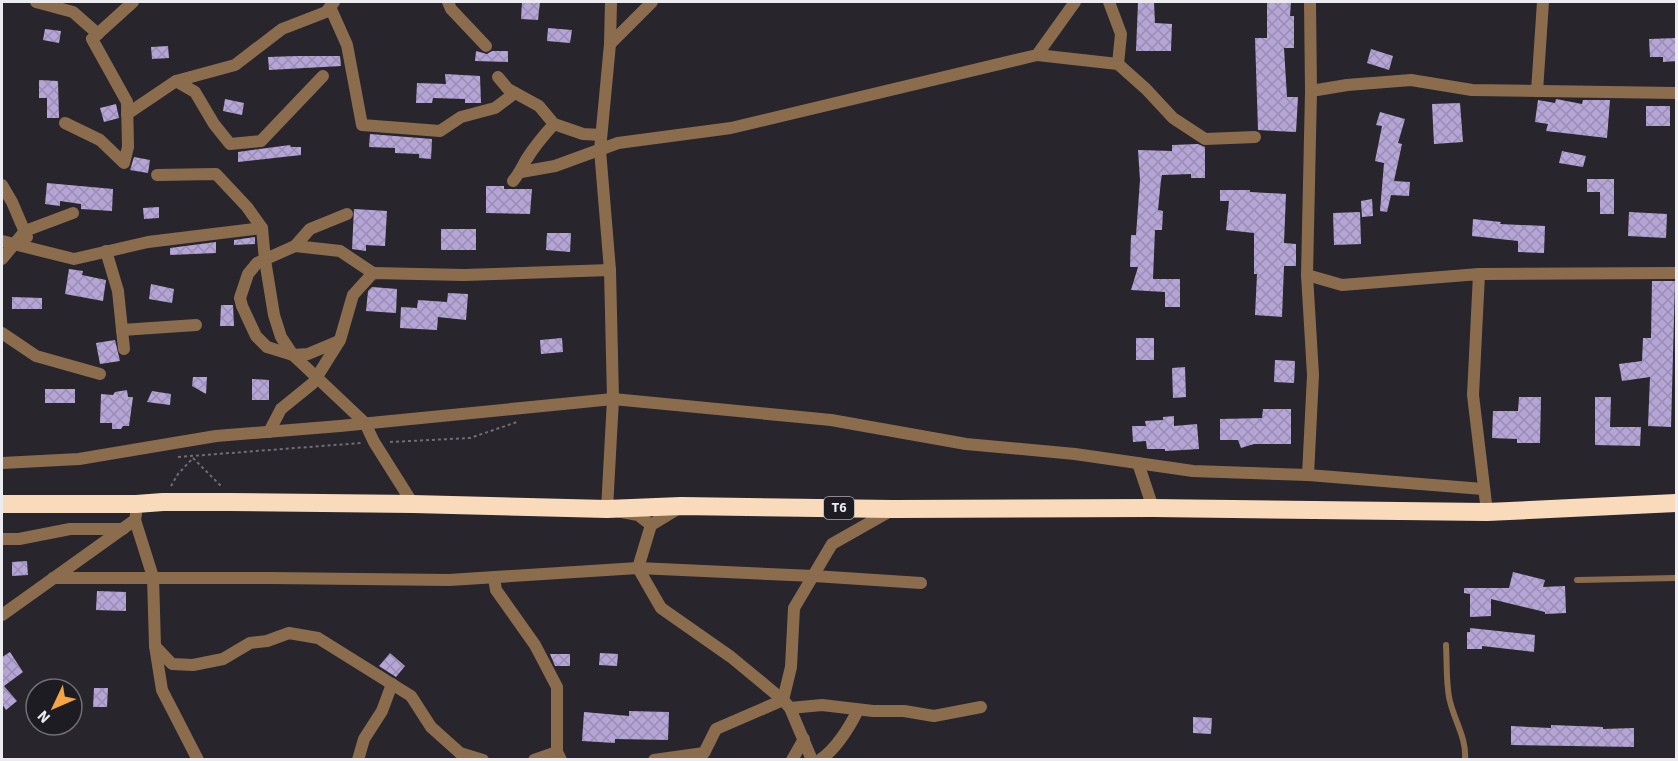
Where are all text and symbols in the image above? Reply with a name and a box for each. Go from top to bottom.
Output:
road number: T6 [824,497,854,519]
north arrow [24,677,84,737]
text: N [32,705,56,728]

